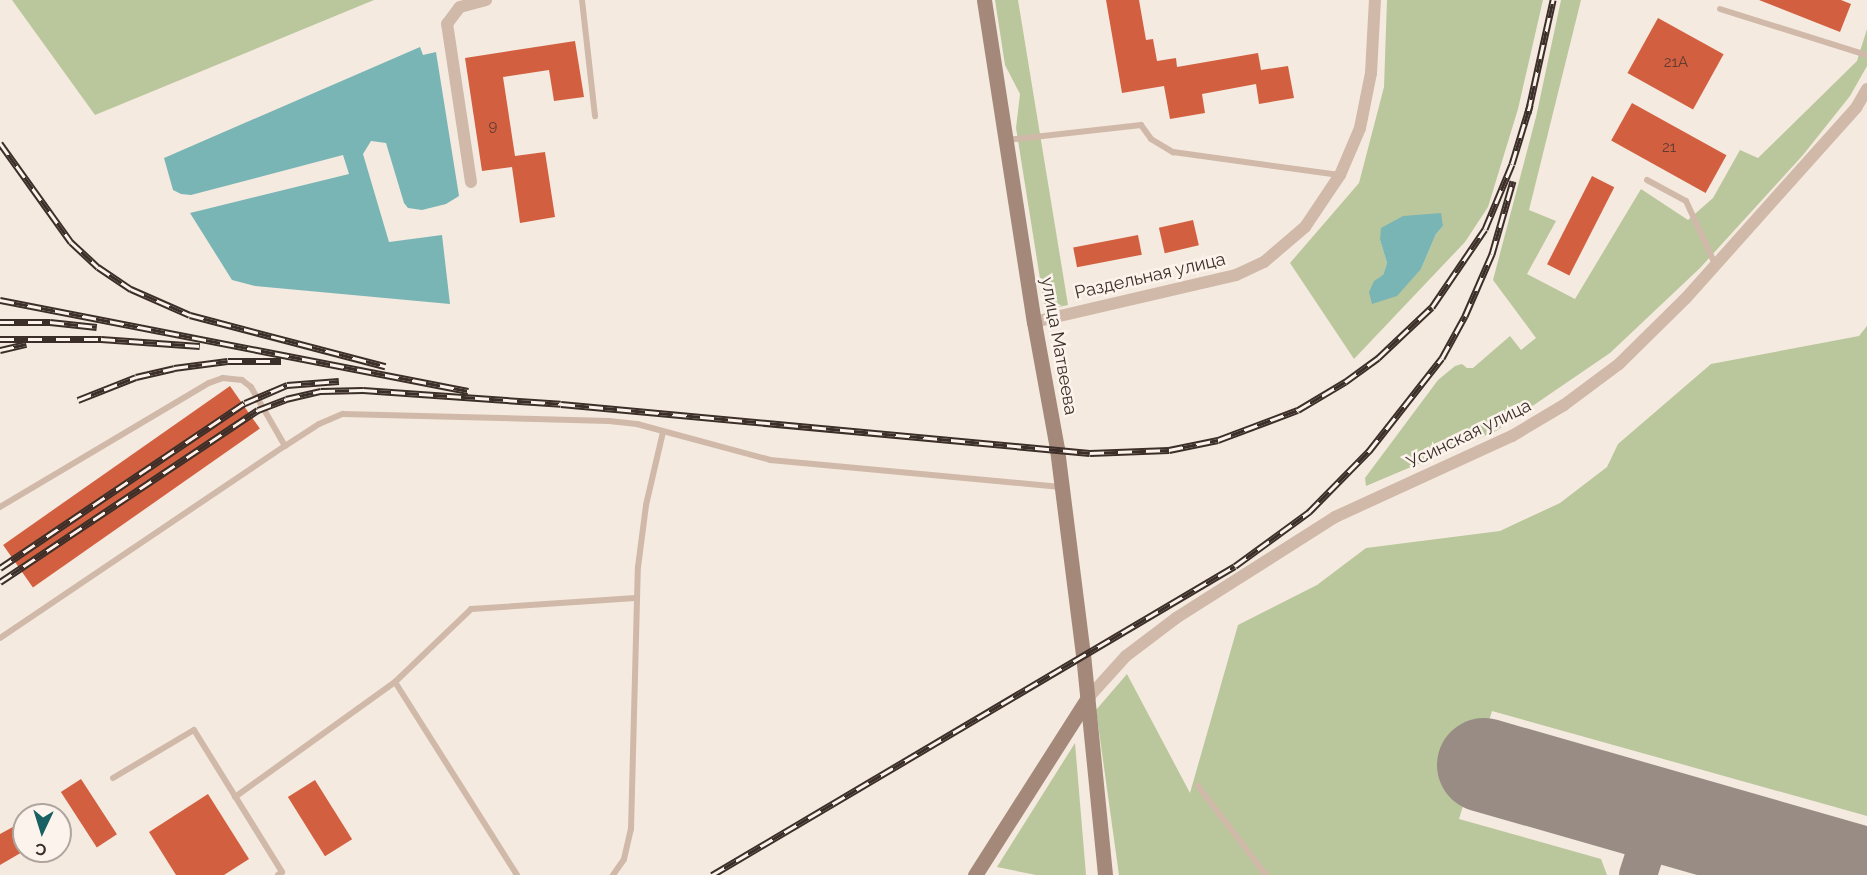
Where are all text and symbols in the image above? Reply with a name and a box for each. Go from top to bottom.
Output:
house number: 21А [1664,54,1688,72]
house number: 9 [489,118,497,136]
house number: 21 [1662,139,1676,157]
street label: Раздельная улица [1072,248,1228,304]
street label: улица Матвеева [1036,275,1082,417]
street label: Усинская улица [1403,394,1535,474]
north arrow [12,803,72,863]
text: С [35,840,47,859]

